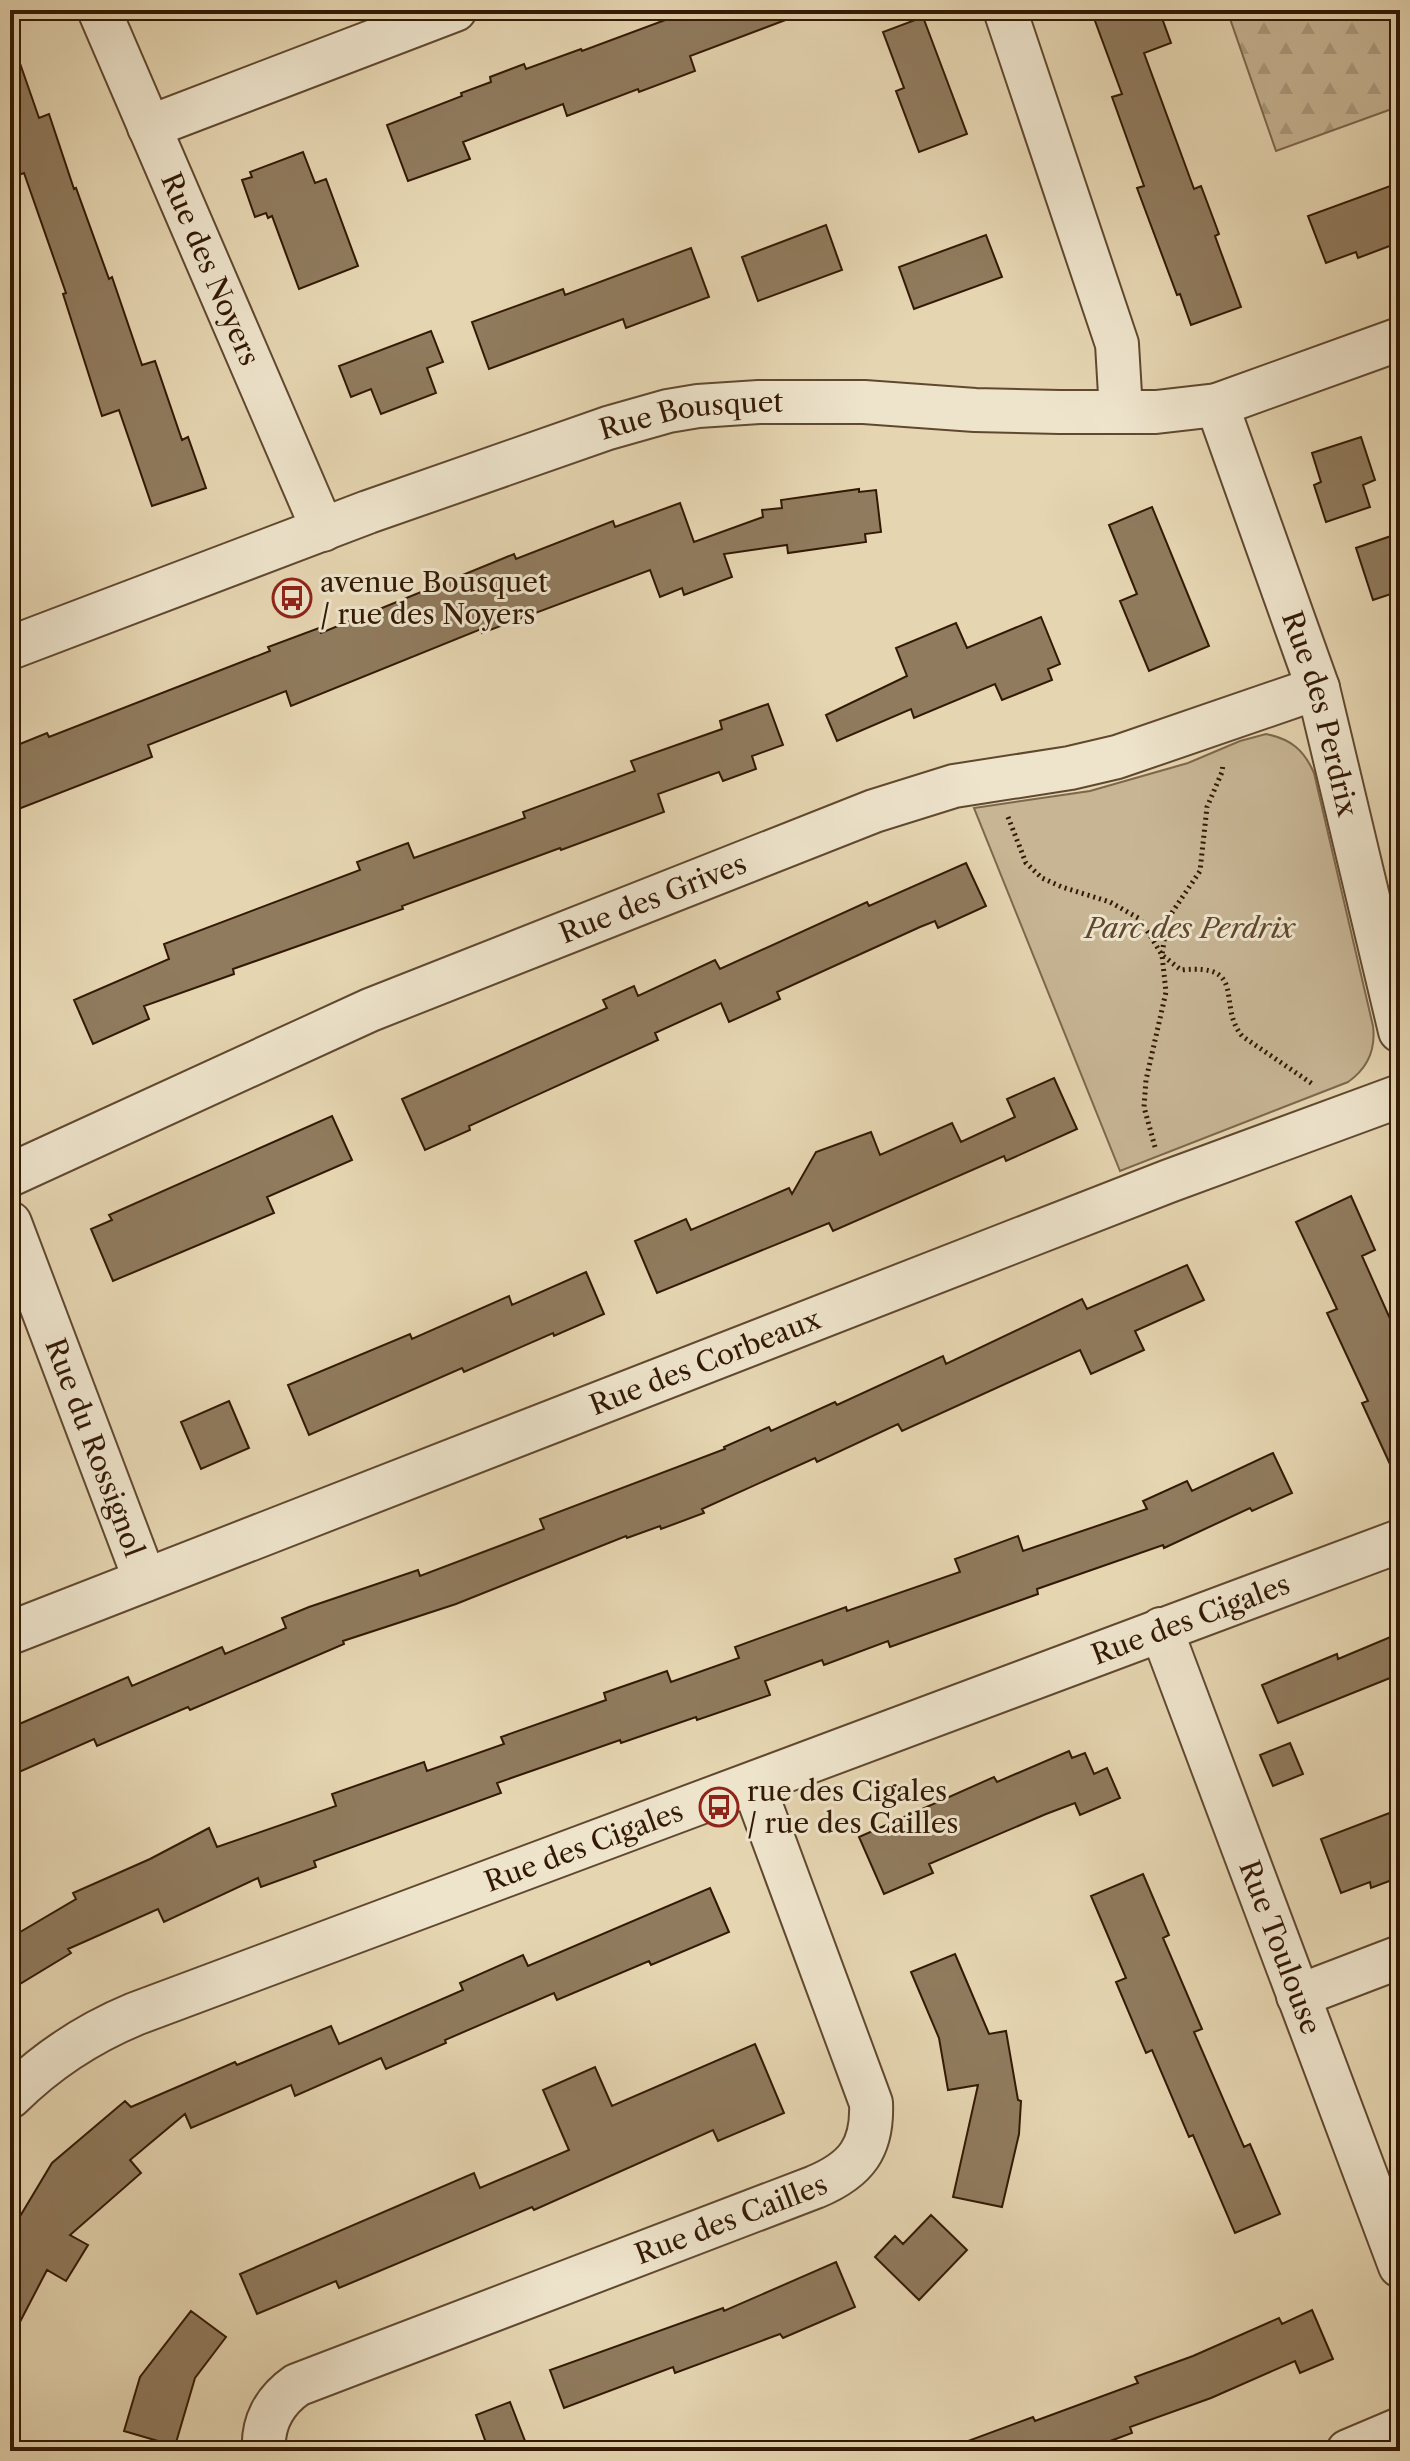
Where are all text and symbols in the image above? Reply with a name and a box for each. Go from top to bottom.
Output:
street label: Rue des Noyers [154,167,267,371]
street label: Rue Bousquet [595,385,783,447]
place label: avenue Bousquet / rue des Noyers [320,565,548,631]
bus stop icon: avenue Bousquet / rue des Noyers [271,577,313,619]
street label: Rue des Perdrix [1275,607,1365,820]
street label: Rue des Grives [554,846,751,951]
park label: Parc des Perdrix [1083,911,1297,945]
street label: Rue des Corbeaux [585,1301,826,1422]
street label: Rue du Rossignol [38,1334,152,1561]
street label: Rue des Cigales [1087,1567,1294,1672]
place label: rue des Cigales / rue des Cailles [747,1774,959,1840]
bus stop icon: rue des Cigales / rue des Cailles [698,1786,740,1828]
street label: Rue des Cigales [480,1794,688,1899]
street label: Rue Toulouse [1232,1855,1329,2039]
street label: Rue des Cailles [630,2167,832,2271]

